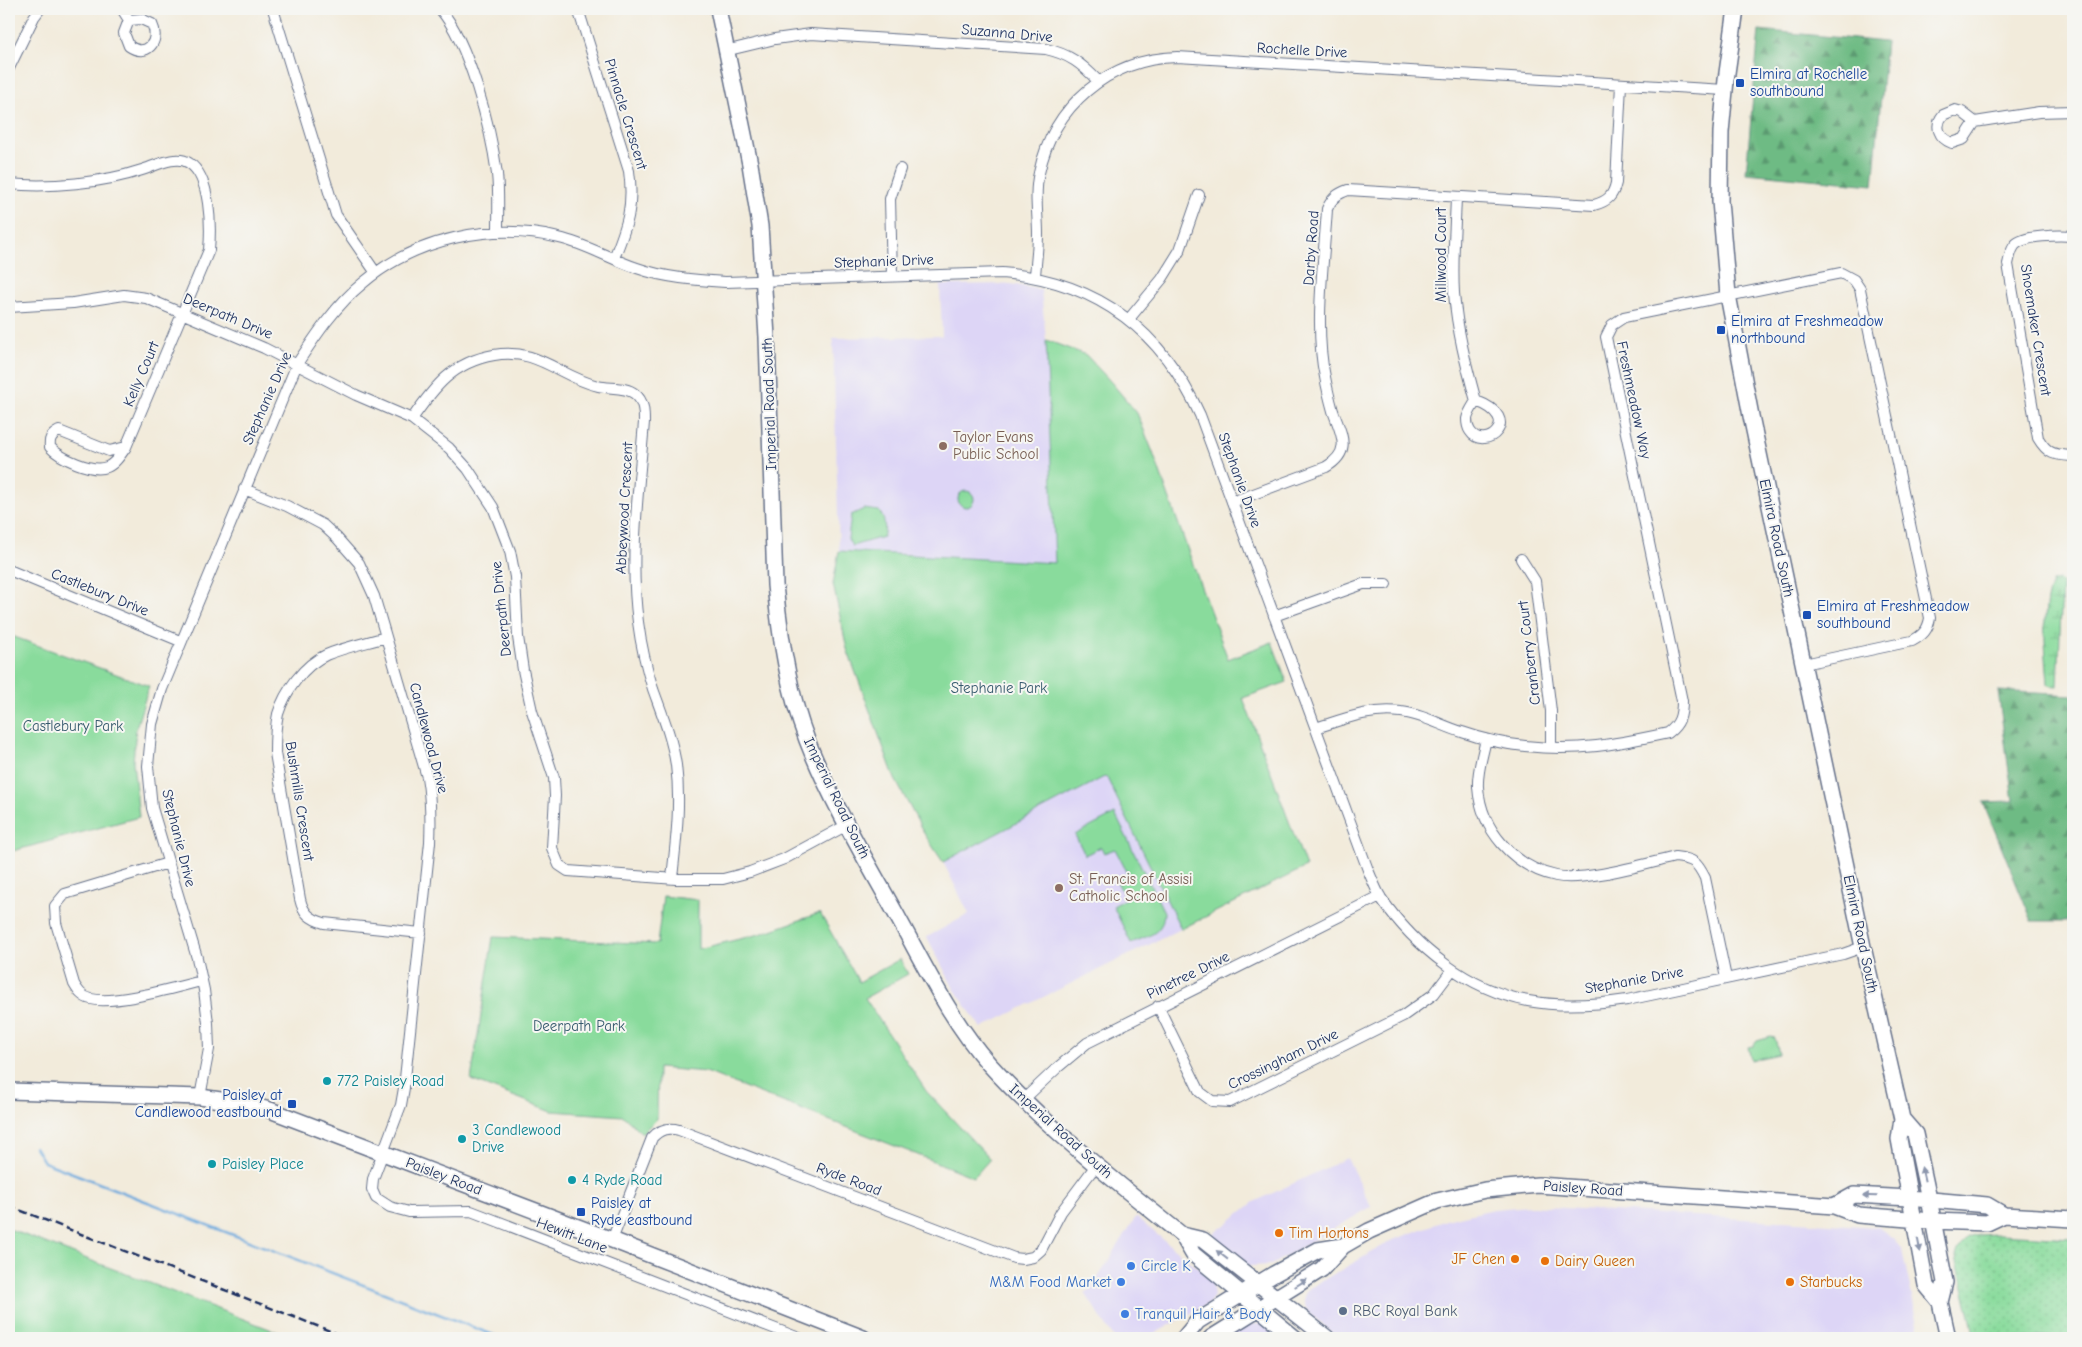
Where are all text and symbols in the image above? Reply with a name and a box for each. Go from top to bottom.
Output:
street label: Suzanna Drive [961,20,1054,46]
street label: Rochelle Drive [1256,39,1348,61]
street label: Pinnacle Crescent [601,56,652,172]
place label: Elmira at Rochelle southbound [1750,65,1868,100]
marker: Elmira at Rochelle southbound [1734,77,1746,89]
street label: Millwood Court [1432,207,1450,303]
street label: Darby Road [1299,210,1323,286]
street label: Stephanie Drive [834,250,935,272]
street label: Shoemaker Crescent [2017,263,2055,398]
street label: Deerpath Drive [180,289,276,343]
place label: Elmira at Freshmeadow northbound [1731,312,1883,347]
marker: Elmira at Freshmeadow northbound [1715,324,1727,336]
street label: Imperial Road South [758,337,780,471]
street label: Kelly Court [119,338,163,409]
street label: Freshmeadow Way [1613,339,1655,461]
street label: Stephanie Drive [238,348,296,447]
place label: Taylor Evans Public School [953,428,1039,463]
street label: Stephanie Drive [1214,430,1266,530]
marker: Taylor Evans Public School [937,440,949,452]
street label: Abbeywood Crescent [612,441,636,575]
street label: Elmira Road South [1756,477,1798,599]
street label: Deerpath Drive [487,560,515,658]
street label: Castlebury Drive [48,564,152,620]
place label: Elmira at Freshmeadow southbound [1817,597,1969,632]
street label: Cranberry Court [1514,599,1544,706]
marker: Elmira at Freshmeadow southbound [1801,609,1813,621]
park label: Stephanie Park [951,679,1048,697]
street label: Candlewood Drive [406,681,453,796]
park label: Castlebury Park [23,717,124,735]
street label: Imperial Road South [800,734,874,862]
street label: Bushmills Crescent [282,740,318,863]
street label: Stephanie Drive [158,787,200,889]
place label: St. Francis of Assisi Catholic School [1069,870,1192,905]
street label: Elmira Road South [1840,873,1882,995]
marker: St. Francis of Assisi Catholic School [1053,882,1065,894]
street label: Pinetree Drive [1144,947,1233,1003]
street label: Stephanie Drive [1583,962,1685,998]
park label: Deerpath Park [533,1017,626,1035]
street label: Crossingham Drive [1225,1024,1341,1093]
place label: 772 Paisley Road [337,1072,444,1090]
marker: 772 Paisley Road [321,1075,333,1087]
street label: Imperial Road South [1006,1080,1116,1182]
place label: Paisley at Candlewood eastbound [135,1086,283,1121]
marker: Paisley at Candlewood eastbound [286,1098,298,1110]
place label: 3 Candlewood Drive [472,1121,561,1156]
marker: 3 Candlewood Drive [456,1133,468,1145]
street label: Paisley Road [403,1153,485,1199]
place label: Paisley Place [222,1155,304,1173]
marker: Paisley Place [206,1158,218,1170]
street label: Ryde Road [814,1158,884,1200]
one-way arrow [1919,1166,1927,1181]
place label: 4 Ryde Road [582,1171,663,1189]
marker: 4 Ryde Road [566,1174,578,1186]
street label: Paisley Road [1542,1176,1624,1200]
one-way arrow [1862,1192,1878,1200]
place label: Paisley at Ryde eastbound [591,1194,693,1229]
marker: Paisley at Ryde eastbound [575,1206,587,1218]
street label: Hewitt Lane [534,1213,611,1257]
place label: Tim Hortons [1289,1224,1369,1242]
marker: Tim Hortons [1273,1227,1285,1239]
one-way arrow [1915,1238,1923,1254]
one-way arrow [1215,1250,1229,1260]
place label: JF Chen [1451,1250,1505,1268]
place label: Dairy Queen [1555,1252,1635,1270]
marker: JF Chen [1509,1253,1521,1265]
marker: Dairy Queen [1539,1255,1551,1267]
place label: Circle K [1141,1257,1191,1275]
marker: Circle K [1125,1260,1137,1272]
place label: M&M Food Market [990,1273,1112,1291]
place label: Starbucks [1800,1273,1862,1291]
marker: M&M Food Market [1115,1276,1127,1288]
marker: Starbucks [1784,1276,1796,1288]
one-way arrow [1294,1278,1307,1287]
place label: RBC Royal Bank [1353,1302,1458,1320]
place label: Tranquil Hair & Body [1135,1305,1271,1323]
marker: RBC Royal Bank [1337,1305,1349,1317]
marker: Tranquil Hair & Body [1119,1308,1131,1320]

